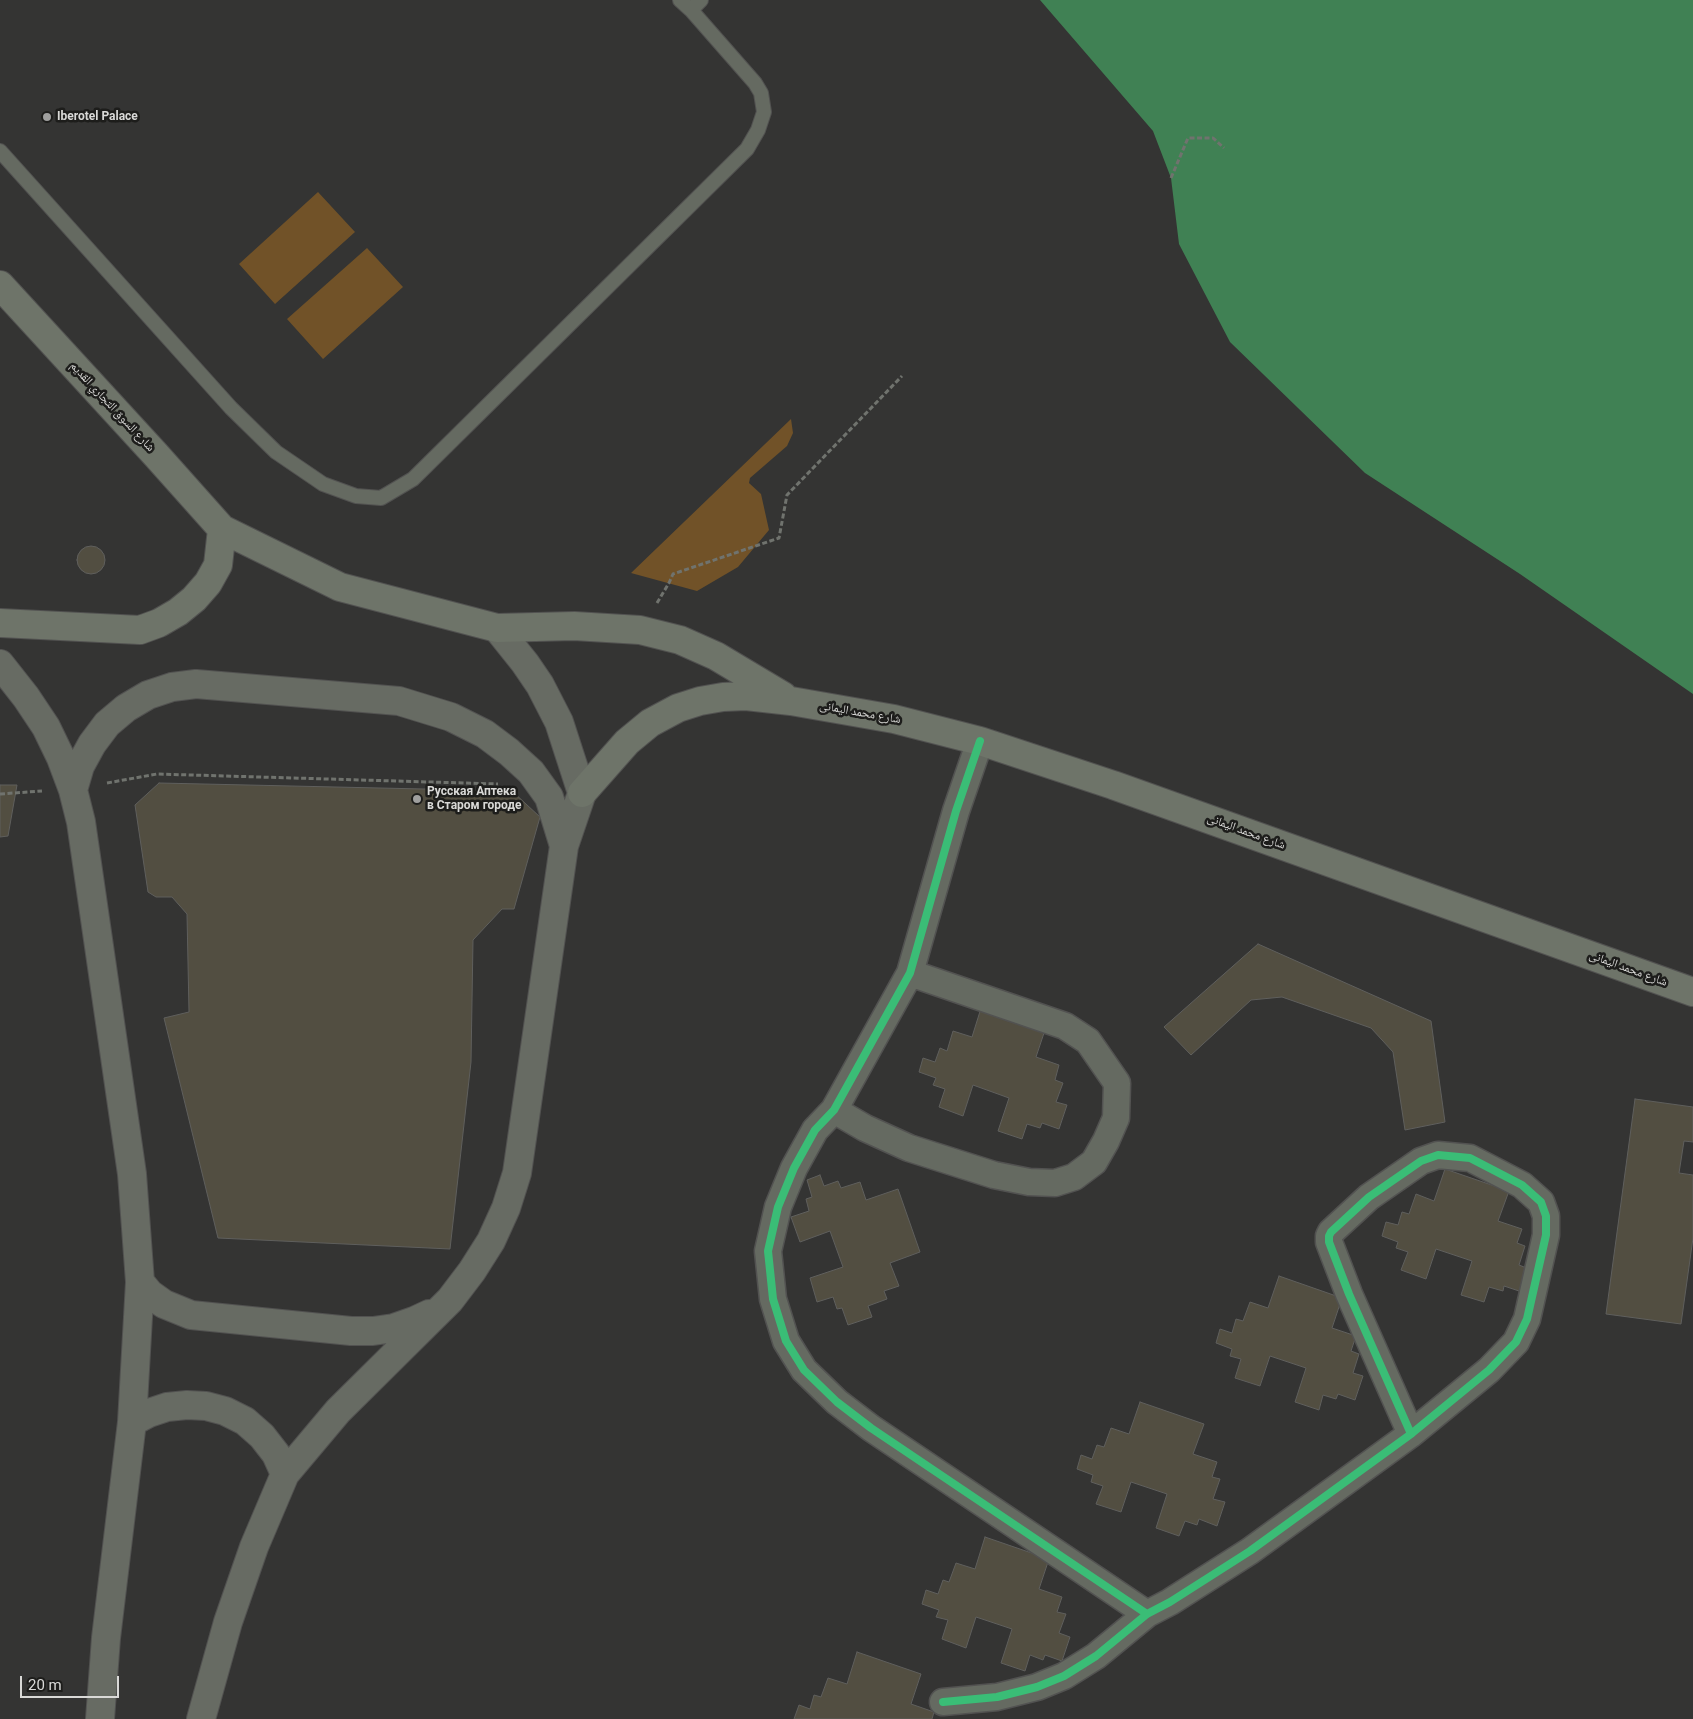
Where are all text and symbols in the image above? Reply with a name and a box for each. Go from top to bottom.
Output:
place label: Iberotel Palace [57,110,138,124]
marker: Iberotel Palace [41,111,53,123]
street label: شارع السوق التجاري القديم [67,359,157,455]
street label: شارع محمد اليمانى [818,699,902,727]
place label: Русская Аптека в Старом городе [427,785,522,813]
marker: Русская Аптека в Старом городе [411,793,423,805]
street label: شارع محمد اليمانى [1205,811,1287,853]
street label: شارع محمد اليمانى [1587,948,1669,990]
scale bar [22,1666,121,1698]
text: 20 m [28,1676,62,1694]

